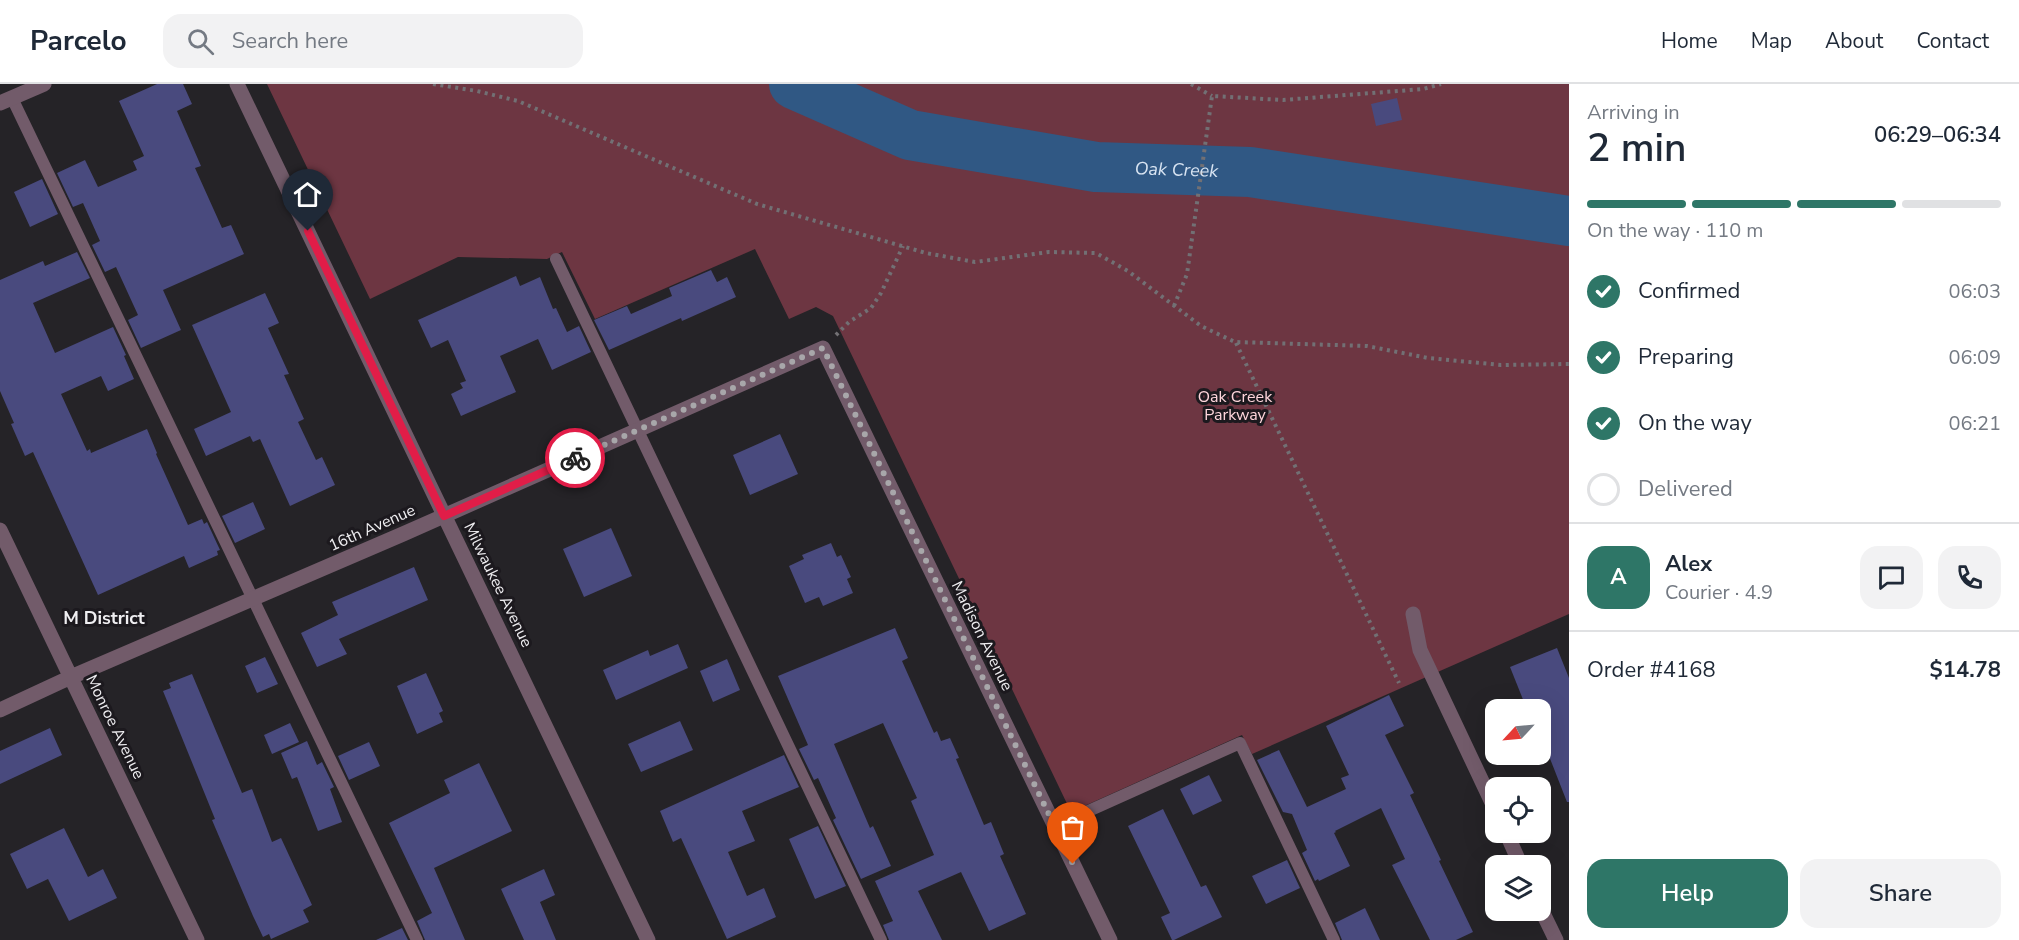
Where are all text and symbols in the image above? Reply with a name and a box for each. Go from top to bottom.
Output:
search box [163,14,583,68]
text: Parcelo [30,22,127,60]
icon: search [184,25,217,58]
text: Search here [232,26,348,56]
text: Home [1661,27,1718,55]
text: Map [1751,27,1792,55]
text: About [1825,27,1883,55]
text: Contact [1916,27,1989,55]
text: Arriving in [1587,99,1680,126]
text: 06:29–06:34 [1874,120,2001,150]
text: 2 min [1587,122,1686,175]
water label: Oak Creek [1134,156,1220,183]
pin [282,169,333,231]
icon: home [291,178,324,211]
text: On the way · 110 m [1587,217,1763,244]
icon: check [1587,275,1620,308]
text: Confirmed [1638,276,1740,306]
text: 06:03 [1948,278,2001,305]
icon: check [1587,341,1620,374]
text: Preparing [1638,342,1734,372]
text: 06:09 [1948,344,2001,371]
park label: Oak Creek Parkway [1198,386,1273,426]
icon: check [1587,407,1620,440]
text: On the way [1638,408,1752,438]
text: 06:21 [1948,410,2001,437]
courier [545,428,605,488]
icon: bike [559,442,592,475]
text: Delivered [1638,474,1733,504]
street label: 16th Avenue [325,499,419,557]
street label: Milwaukee Avenue [458,519,538,651]
button: chat [1860,546,1923,609]
button: phone [1938,546,2001,609]
text: Alex [1665,549,1712,579]
text: A [1610,562,1627,592]
street label: Madison Avenue [946,577,1018,695]
text: Courier · 4.9 [1665,579,1773,606]
district label: M District [63,606,145,630]
text: Order #4168 [1587,655,1716,685]
text: $14.78 [1930,655,2001,685]
street label: Monroe Avenue [80,671,150,783]
north arrow [1485,699,1551,765]
map controls [1485,699,1551,921]
button: locate [1485,777,1551,843]
pin [1047,802,1098,864]
icon: bag [1056,811,1089,844]
button: layers [1485,855,1551,921]
button: Help [1587,859,1788,928]
button: Share [1800,859,2001,928]

